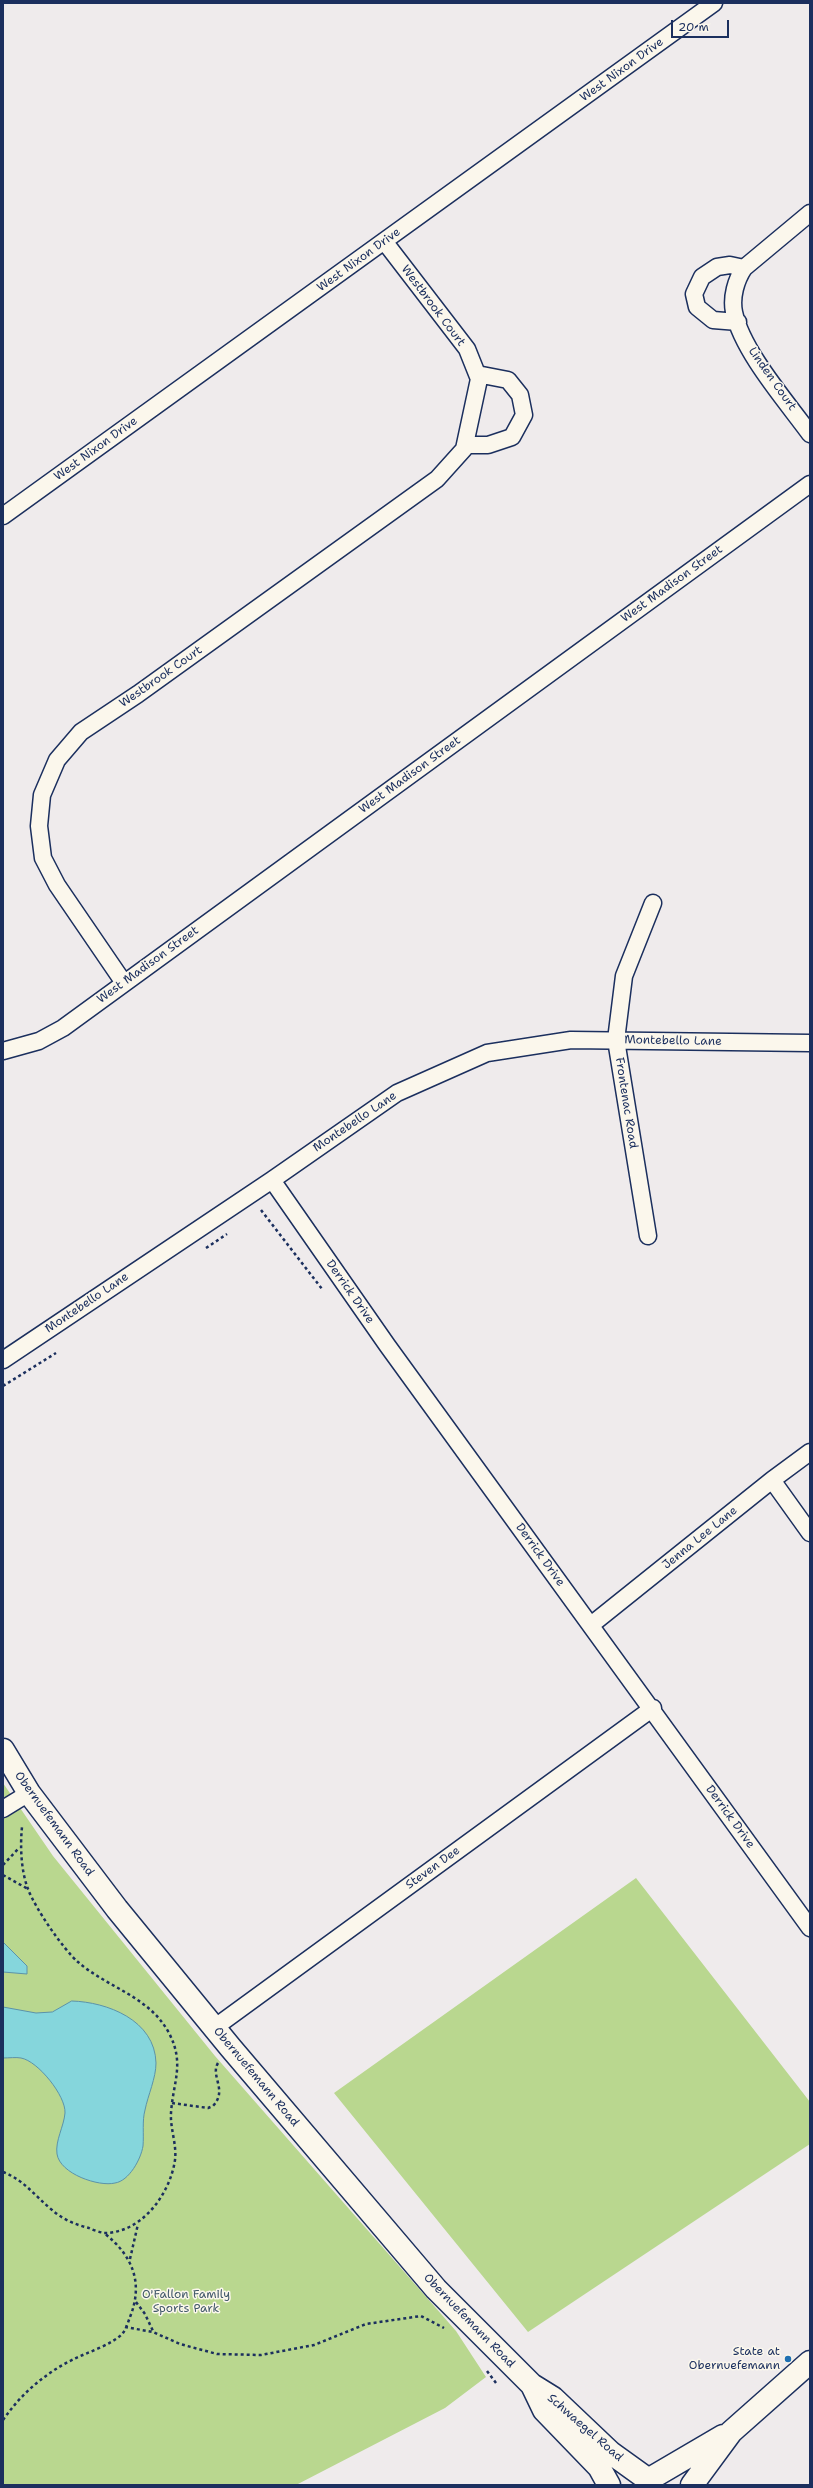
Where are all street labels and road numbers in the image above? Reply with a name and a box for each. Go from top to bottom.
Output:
street label: West Nixon Drive [578,35,666,105]
street label: West Nixon Drive [315,225,403,295]
street label: Westbrook Court [398,263,468,349]
street label: Linden Court [745,344,799,414]
street label: West Nixon Drive [52,414,140,484]
street label: West Madison Street [618,542,726,626]
street label: Westbrook Court [117,643,205,711]
street label: West Madison Street [356,733,464,817]
street label: West Madison Street [94,923,202,1007]
street label: Montebello Lane [624,1033,722,1049]
street label: Frontenac Road [612,1056,640,1150]
street label: Montebello Lane [311,1089,399,1155]
street label: Derrick Drive [323,1257,377,1327]
street label: Montebello Lane [43,1270,131,1336]
street label: Jenna Lee Lane [660,1503,740,1573]
street label: Derrick Drive [512,1521,568,1589]
street label: Obernuefemann Road [11,1769,97,1879]
street label: Derrick Drive [702,1783,758,1851]
street label: Steven Dee [403,1843,463,1893]
street label: Obernuefemann Road [210,2024,302,2130]
street label: Obernuefemann Road [420,2271,518,2371]
street label: Schwaegel Road [544,2391,626,2465]

